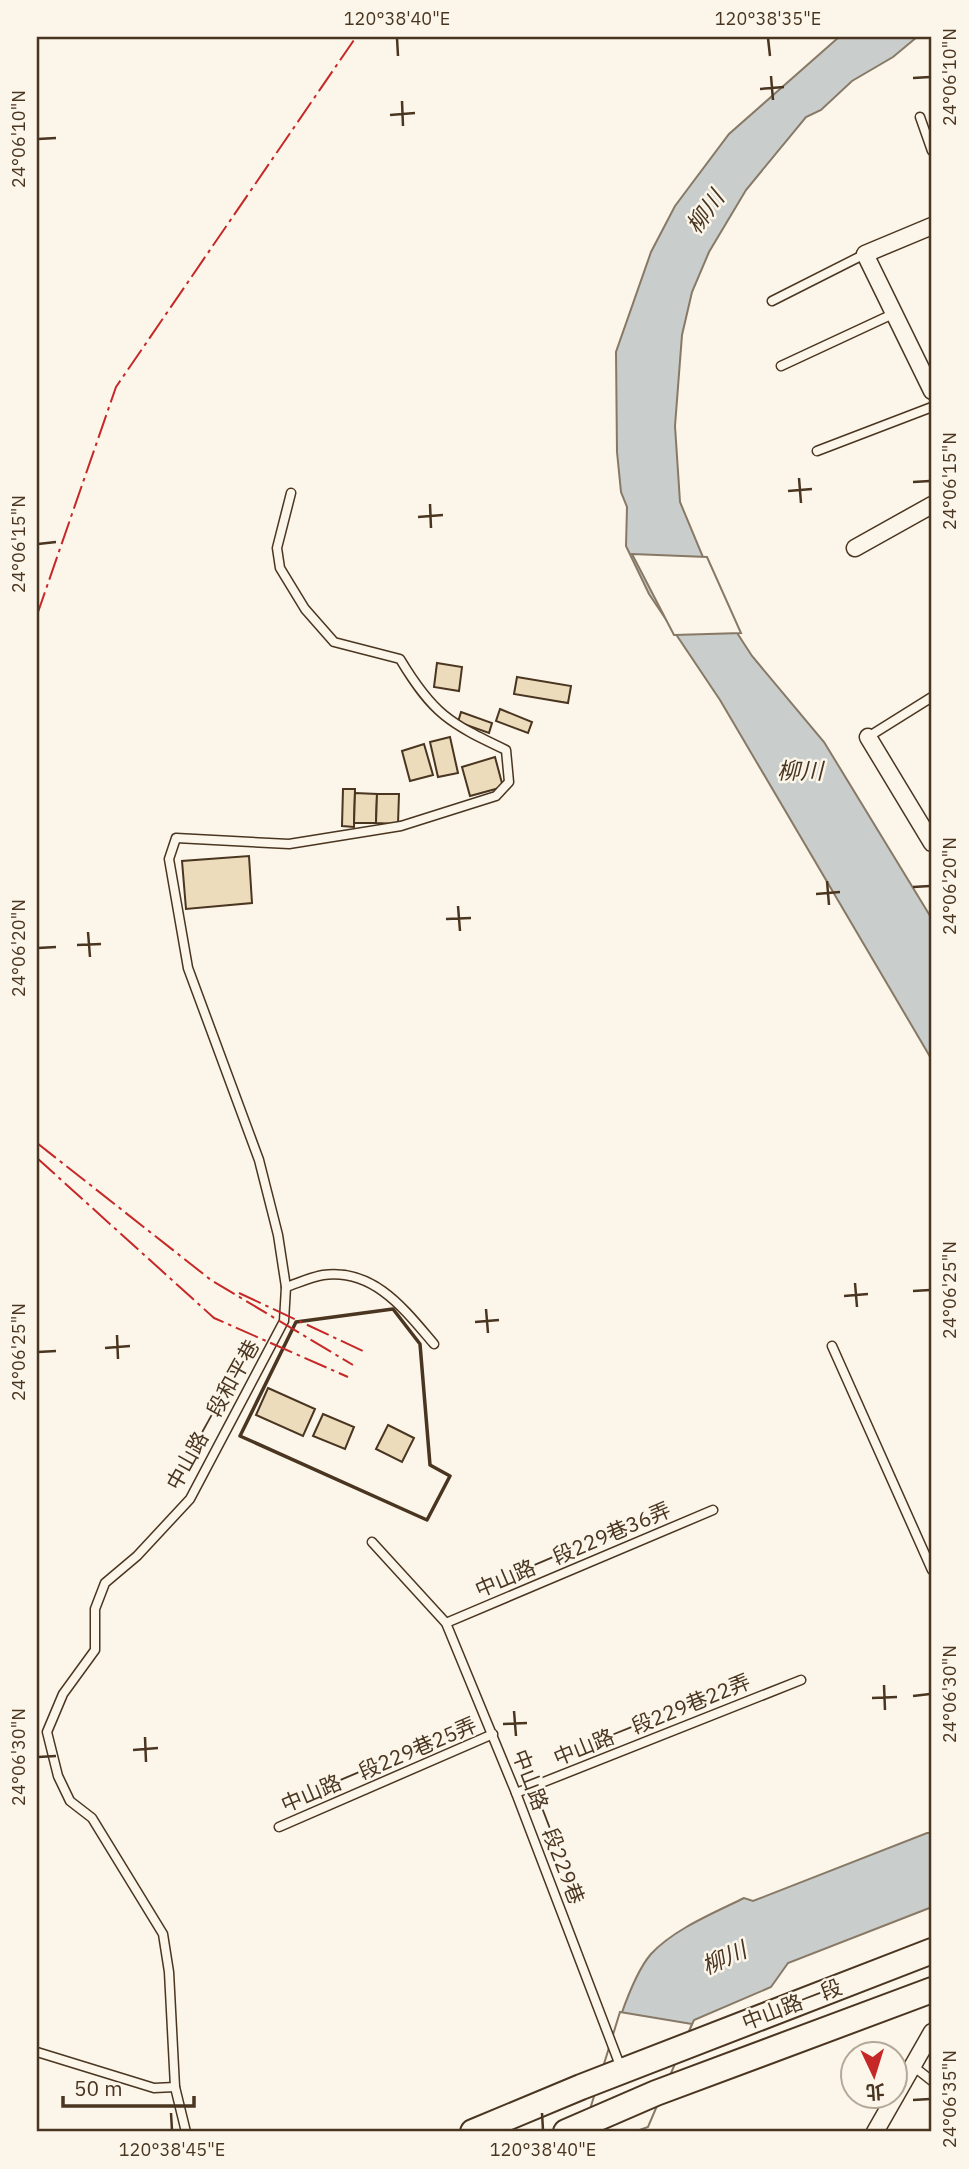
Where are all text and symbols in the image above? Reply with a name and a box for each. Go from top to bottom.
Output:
text: 120°38'40"E [344,7,450,30]
text: 120°38'35"E [715,7,821,30]
text: 24°06'10"N [938,28,961,126]
text: 24°06'10"N [7,90,30,188]
water label: 柳川 [679,182,732,239]
text: 24°06'15"N [938,432,961,530]
text: 24°06'15"N [7,495,30,593]
water label: 柳川 [777,755,826,785]
text: 24°06'20"N [938,837,961,935]
text: 24°06'20"N [7,899,30,997]
text: 24°06'25"N [938,1241,961,1339]
text: 24°06'25"N [7,1303,30,1401]
street label: 中山路一段和平巷 [159,1334,265,1495]
street label: 中山路一段229巷36弄 [470,1495,675,1603]
text: 24°06'30"N [938,1645,961,1743]
street label: 中山路一段229巷22弄 [549,1667,754,1771]
text: 24°06'30"N [7,1708,30,1806]
street label: 中山路一段229巷25弄 [276,1710,481,1818]
street label: 中山路一段229巷 [507,1745,591,1908]
water label: 柳川 [696,1933,753,1980]
street label: 中山路一段 [738,1972,846,2036]
north arrow [839,2039,909,2110]
text: 24°06'35"N [938,2050,961,2148]
scale bar [63,2064,194,2108]
text: 50 m [74,2074,123,2102]
text: 北 [865,2079,886,2105]
text: 120°38'45"E [119,2138,225,2161]
text: 120°38'40"E [490,2138,596,2161]

